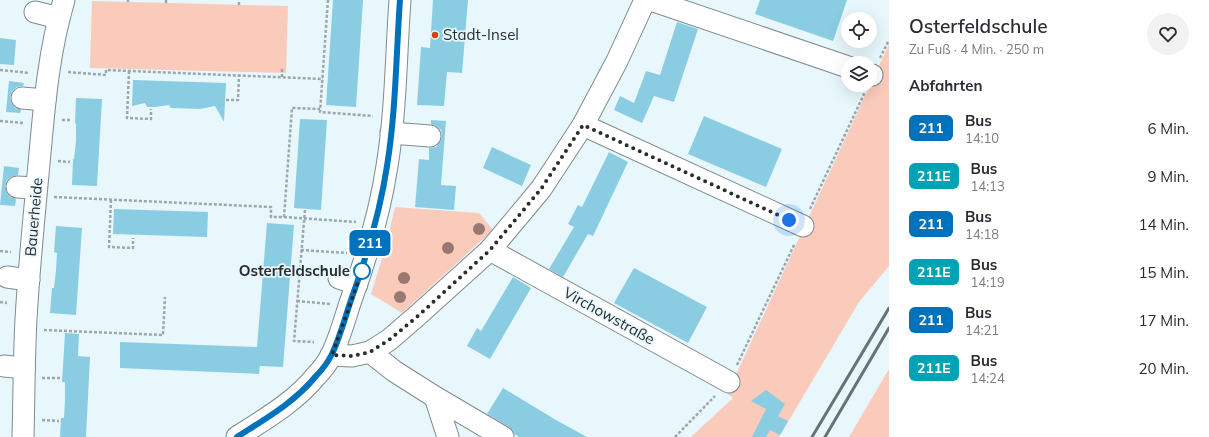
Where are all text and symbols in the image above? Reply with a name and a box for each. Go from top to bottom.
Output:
map controls [841,12,877,92]
button: locate [841,12,877,48]
button: heart [1147,13,1189,55]
text: Osterfeldschule [909,14,1048,38]
place label: Stadt-Insel [443,25,519,44]
marker: Stadt-Insel [430,30,440,40]
text: Zu Fuß · 4 Min. · 250 m [909,41,1044,57]
button: layers [841,56,877,92]
text: Abfahrten [909,76,982,95]
text: Bus [965,111,992,130]
text: 211 [918,119,944,137]
text: 6 Min. [1147,119,1189,138]
text: 14:10 [965,130,999,146]
text: Bus [971,159,997,178]
text: 211E [917,167,951,185]
text: 9 Min. [1147,167,1189,186]
street label: Bauerheide [21,177,46,257]
text: 14:13 [971,178,1005,194]
text: Bus [965,207,992,226]
your location [779,210,799,230]
text: 211 [918,215,944,233]
text: 14 Min. [1138,215,1189,234]
text: 14:18 [965,226,999,242]
line badge: 211 [347,230,393,256]
text: 211 [357,234,383,252]
text: Bus [971,255,997,274]
place label: Osterfeldschule [239,261,350,280]
marker: Osterfeldschule [353,262,371,280]
text: 211E [917,263,951,281]
text: 15 Min. [1138,263,1189,282]
text: 14:19 [971,274,1005,290]
street label: Virchowstraße [560,283,658,349]
text: Bus [965,303,992,322]
text: 211 [918,311,944,329]
text: 17 Min. [1138,311,1189,330]
text: 14:21 [965,322,999,338]
text: Bus [971,351,997,370]
text: 211E [917,359,951,377]
text: 20 Min. [1138,359,1189,378]
text: 14:24 [971,370,1005,386]

